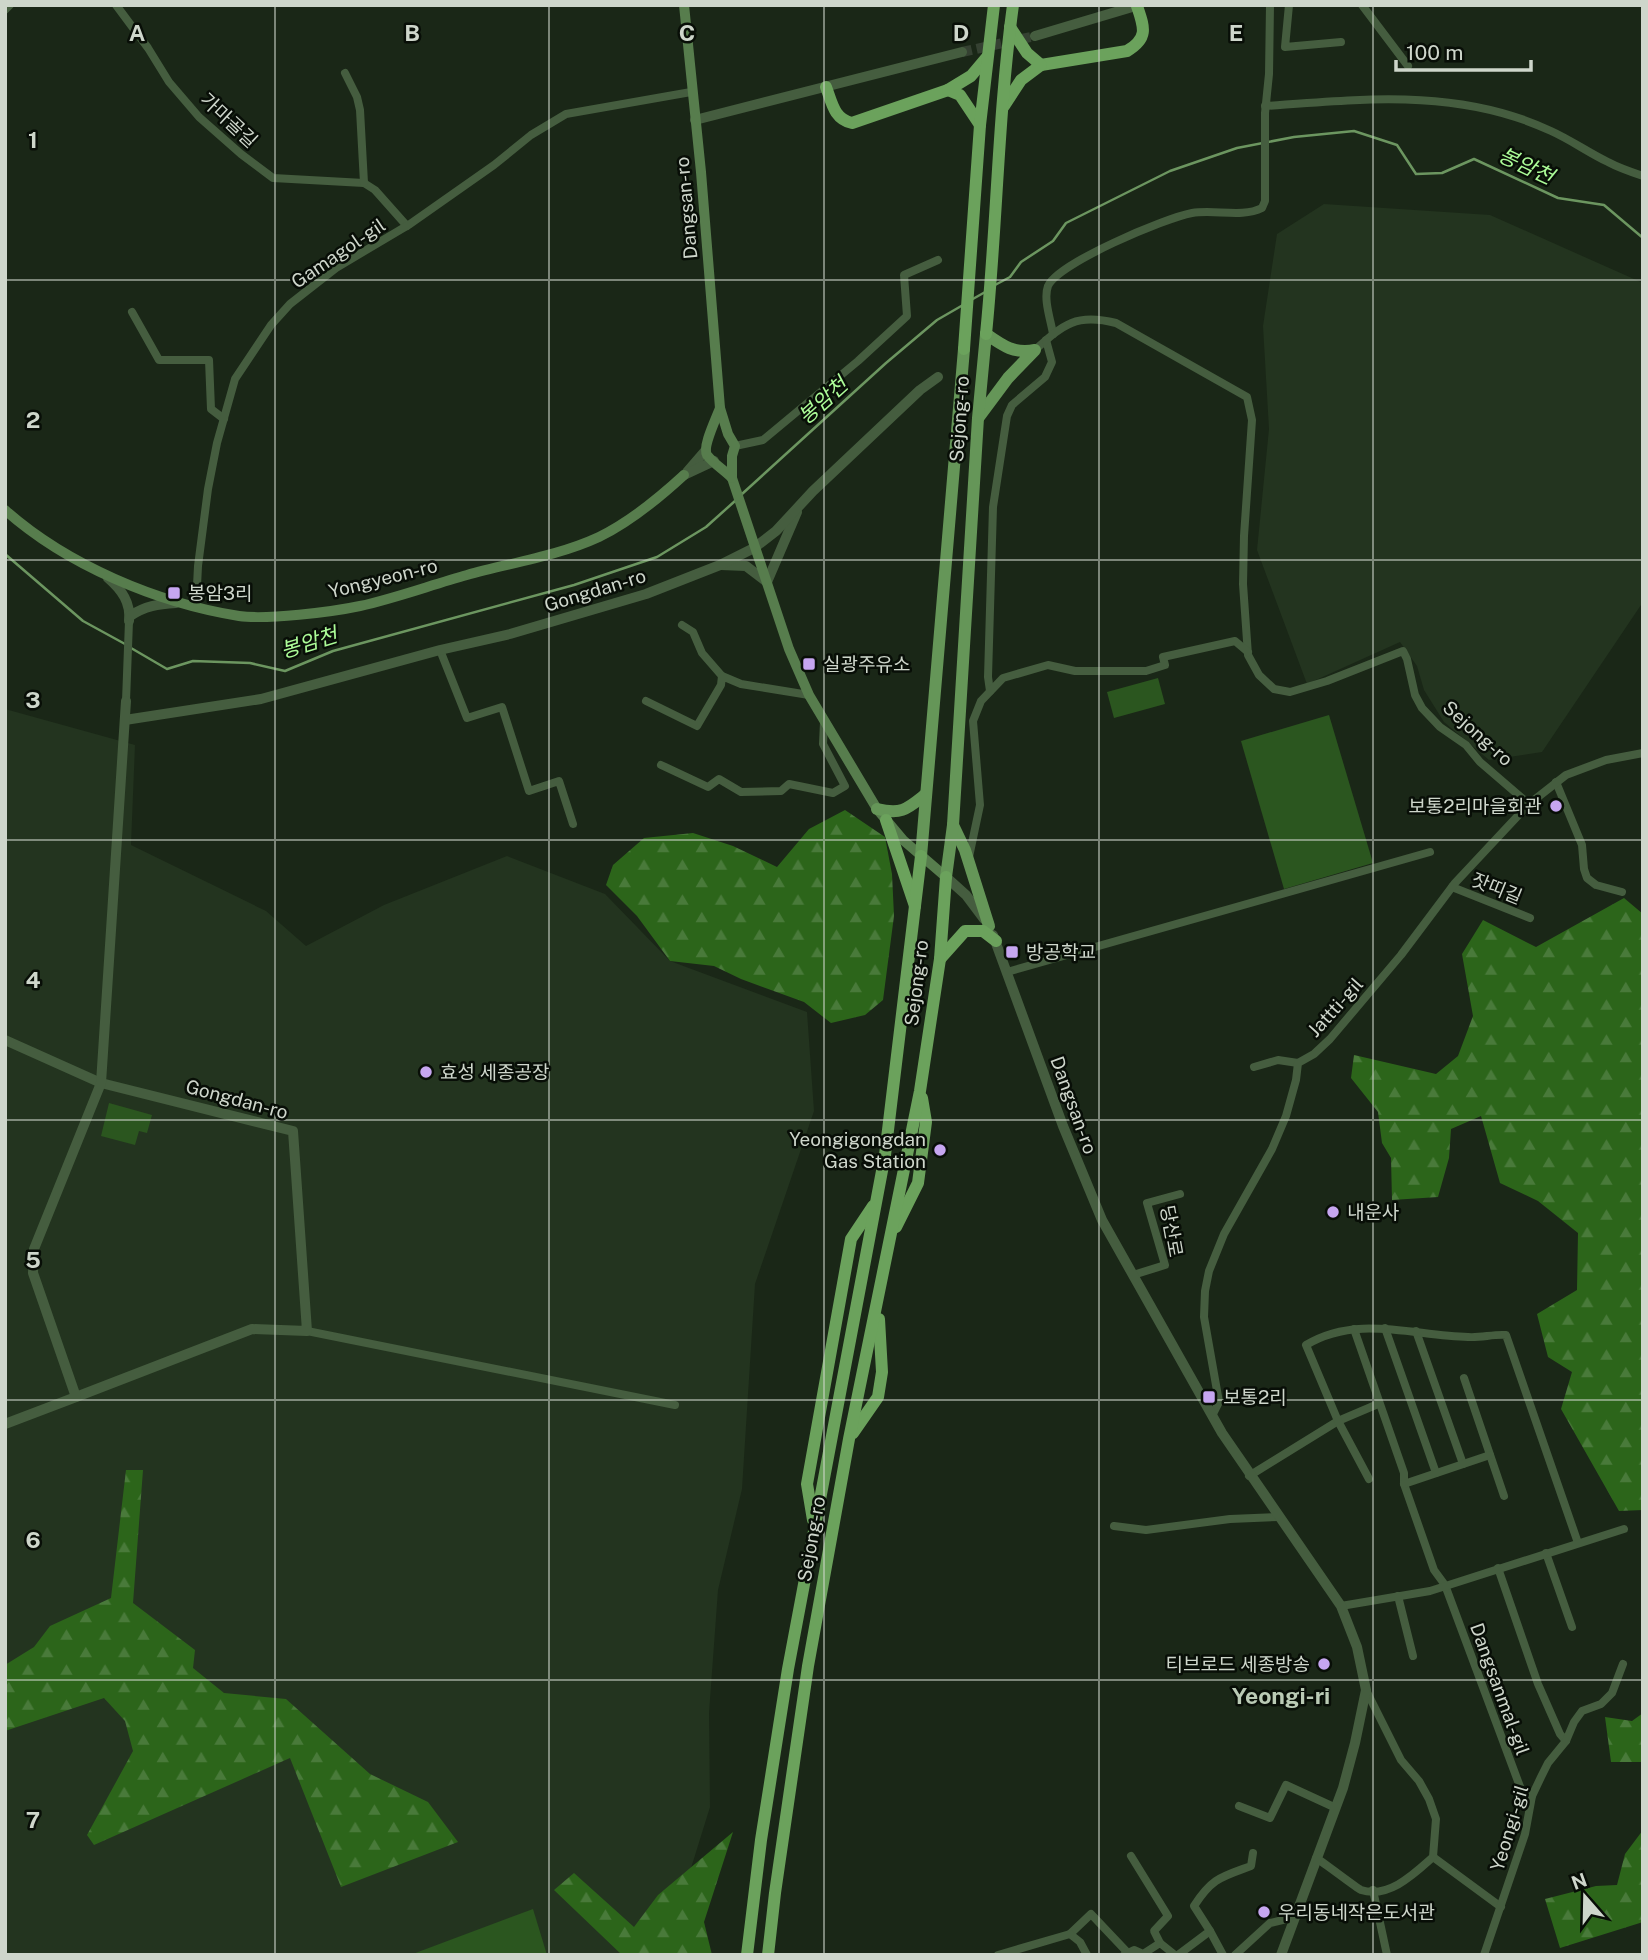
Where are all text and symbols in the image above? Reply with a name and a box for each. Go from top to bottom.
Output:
text: A [129,19,146,46]
text: B [404,19,420,46]
text: C [679,19,695,46]
text: D [953,19,969,46]
text: E [1229,19,1243,46]
scale bar [1396,28,1531,72]
text: 100 m [1406,40,1463,65]
street label: 가마골길 [196,88,262,152]
text: 1 [28,126,38,153]
water label: 봉암천 [1495,142,1560,190]
street label: Dangsan-ro [671,156,701,260]
street label: Gamagol-gil [287,214,389,292]
water label: 봉암천 [793,370,855,429]
street label: Sejong-ro [945,375,973,463]
text: 2 [26,406,40,433]
street label: Yongyeon-ro [326,554,440,602]
street label: Gongdan-ro [542,564,648,616]
place label: 봉암3리 [188,582,252,604]
marker: 봉암3리 [166,585,182,601]
water label: 봉암천 [277,621,343,663]
place label: 실광주유소 [823,653,910,675]
marker: 실광주유소 [801,656,817,672]
text: 3 [25,686,41,713]
street label: Sejong-ro [1439,696,1517,770]
place label: 보통2리마을회관 [1408,795,1542,817]
marker: 보통2리마을회관 [1548,798,1564,814]
street label: 잣띠길 [1469,868,1525,908]
street label: Sejong-ro [900,939,932,1027]
place label: 방공학교 [1026,941,1096,963]
marker: 방공학교 [1004,944,1020,960]
text: 4 [25,966,41,993]
street label: Jattti-gil [1303,973,1367,1041]
street label: Dangsan-ro [1046,1053,1102,1157]
place label: 효성 세종공장 [440,1061,550,1083]
marker: 효성 세종공장 [418,1064,434,1080]
street label: Gongdan-ro [183,1075,291,1123]
place label: Yeongigongdan Gas Station [789,1128,926,1172]
marker: Yeongigongdan Gas Station [932,1142,948,1158]
place label: 내운사 [1347,1201,1399,1223]
street label: 당산로 [1157,1203,1187,1259]
marker: 내운사 [1325,1204,1341,1220]
text: 5 [25,1246,41,1273]
place label: 보통2리 [1223,1386,1287,1408]
marker: 보통2리 [1201,1389,1217,1405]
street label: Sejong-ro [793,1495,829,1583]
text: 6 [25,1526,41,1553]
street label: Dangsanmal-gil [1466,1620,1534,1758]
place label: 티브로드 세종방송 [1166,1653,1310,1675]
marker: 티브로드 세종방송 [1316,1656,1332,1672]
district label: Yeongi-ri [1232,1682,1330,1709]
street label: Yeongi-gil [1485,1782,1533,1874]
text: 7 [26,1806,40,1833]
north arrow [1550,1862,1620,1932]
text: N [1568,1868,1590,1894]
place label: 우리동네작은도서관 [1278,1901,1435,1923]
marker: 우리동네작은도서관 [1256,1904,1272,1920]

